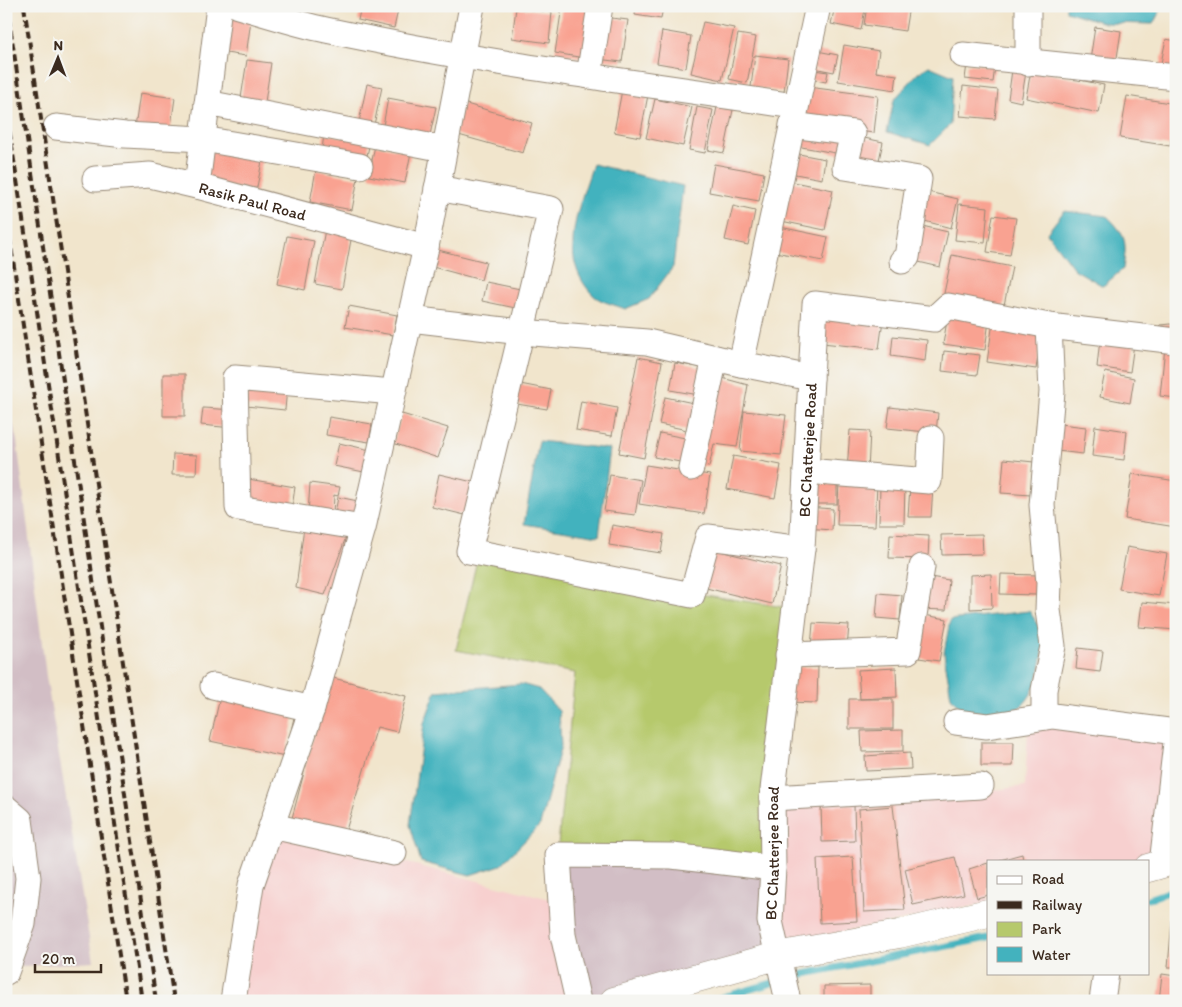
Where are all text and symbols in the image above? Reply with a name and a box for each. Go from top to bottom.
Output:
north arrow [32,32,82,82]
text: N [53,37,63,54]
street label: Rasik Paul Road [197,178,309,225]
street label: BC Chatterjee Road [795,382,821,518]
street label: BC Chatterjee Road [761,785,783,921]
legend [987,860,1150,974]
text: Road [1032,870,1065,888]
text: Railway [1032,896,1082,914]
text: Park [1032,920,1062,938]
scale bar [35,942,101,974]
text: Water [1032,946,1071,964]
text: 20 m [42,950,76,968]

